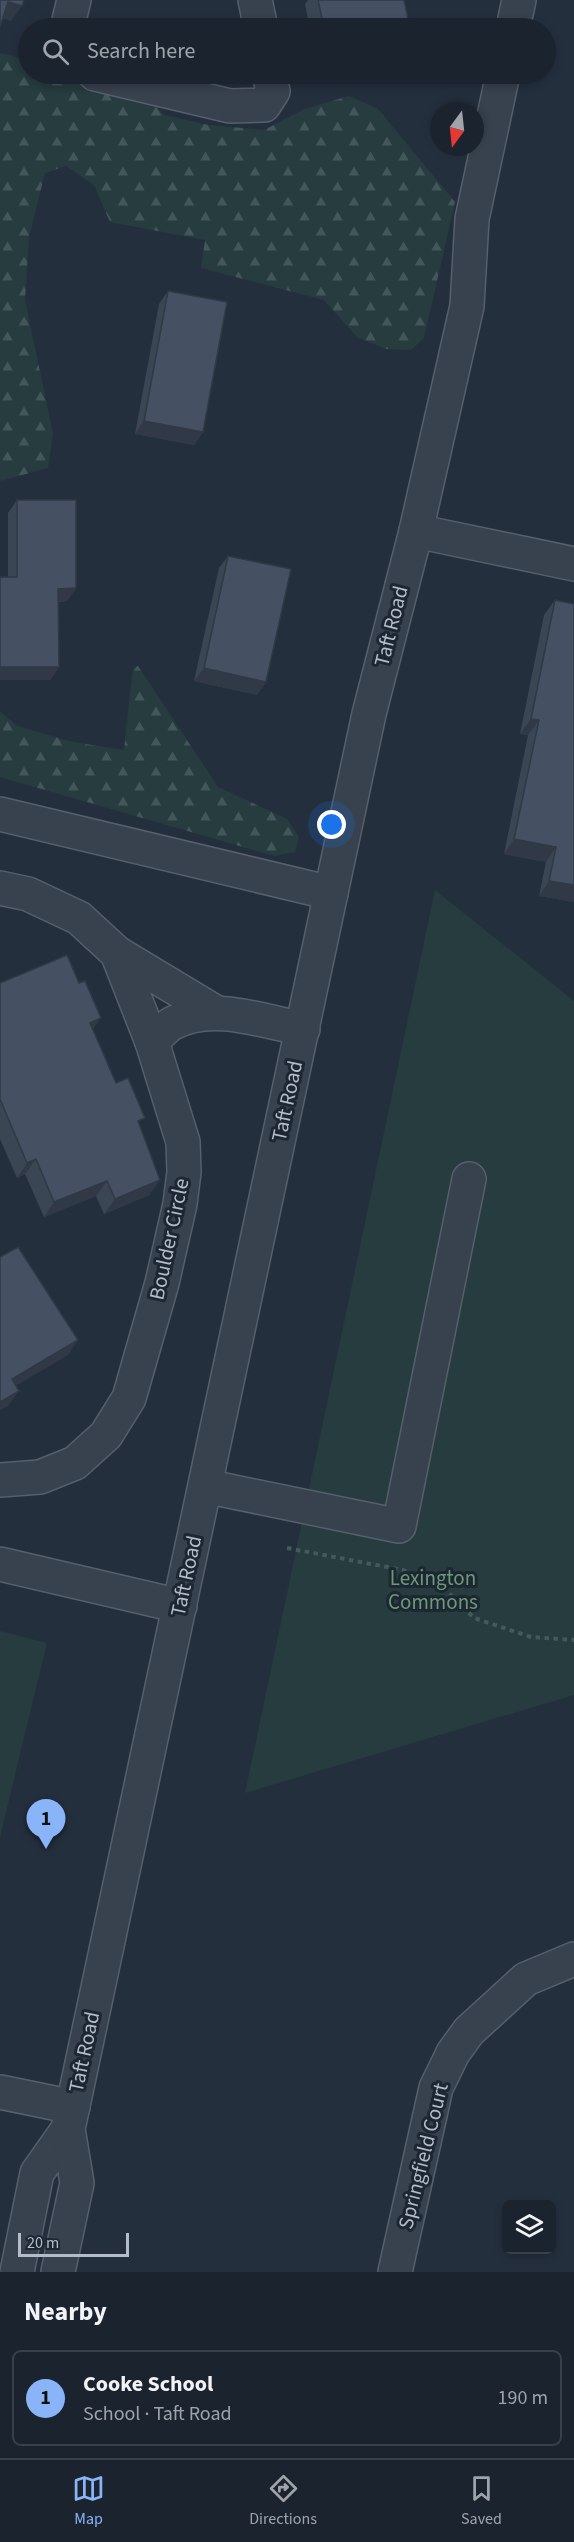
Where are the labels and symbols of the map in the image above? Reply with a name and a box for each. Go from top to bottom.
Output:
north arrow [430,102,484,156]
street label: Taft Road [367,583,415,669]
your location [317,810,346,839]
street label: Taft Road [264,1058,310,1144]
street label: Boulder Circle [141,1175,197,1303]
street label: Taft Road [163,1533,209,1619]
park label: Lexington Commons [388,1563,478,1617]
pin: 1 [26,1800,66,1849]
street label: Taft Road [61,2009,107,2095]
street label: Springfield Court [390,2080,456,2232]
scale bar [18,2230,129,2258]

